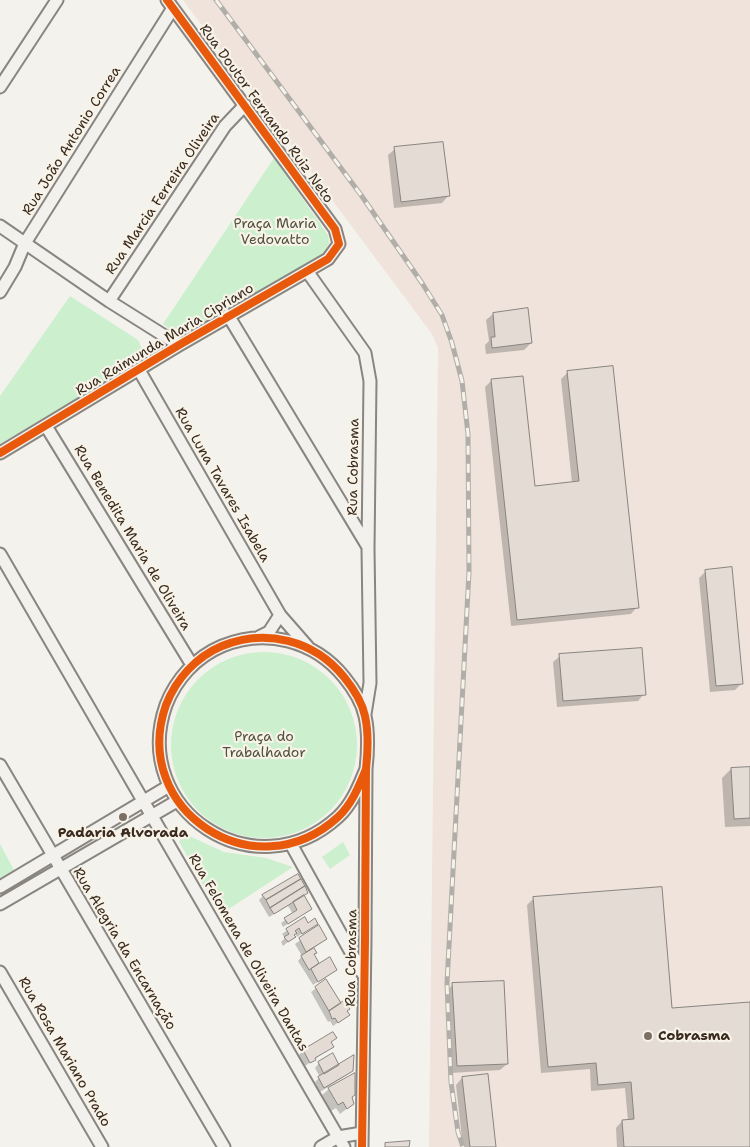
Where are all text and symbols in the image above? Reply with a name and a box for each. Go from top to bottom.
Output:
street label: Rua Doutor Fernando Ruiz Neto [195,21,337,207]
street label: Rua João Antonio Correa [19,63,125,219]
street label: Rua Marcia Ferreira Oliveira [103,110,223,278]
park label: Praça Maria Vedovatto [233,216,317,248]
street label: Rua Raimunda Maria Cipriano [73,280,257,400]
street label: Rua Luna Tavares Isabela [171,405,273,565]
street label: Rua Cobrasma [345,418,363,516]
street label: Rua Benedita Maria de Oliveira [70,442,194,634]
park label: Praça do Trabalhador [222,729,306,762]
marker: Padaria Alvorada [117,811,129,823]
place label: Padaria Alvorada [58,825,188,841]
street label: Rua Felomena de Oliveira Dantas [184,851,312,1055]
street label: Rua Alegria da Encarnação [69,865,179,1033]
street label: Rua Cobrasma [343,909,361,1007]
street label: Rua Rosa Mariano Prado [14,974,114,1130]
place label: Cobrasma [658,1028,730,1044]
marker: Cobrasma [642,1030,654,1042]

